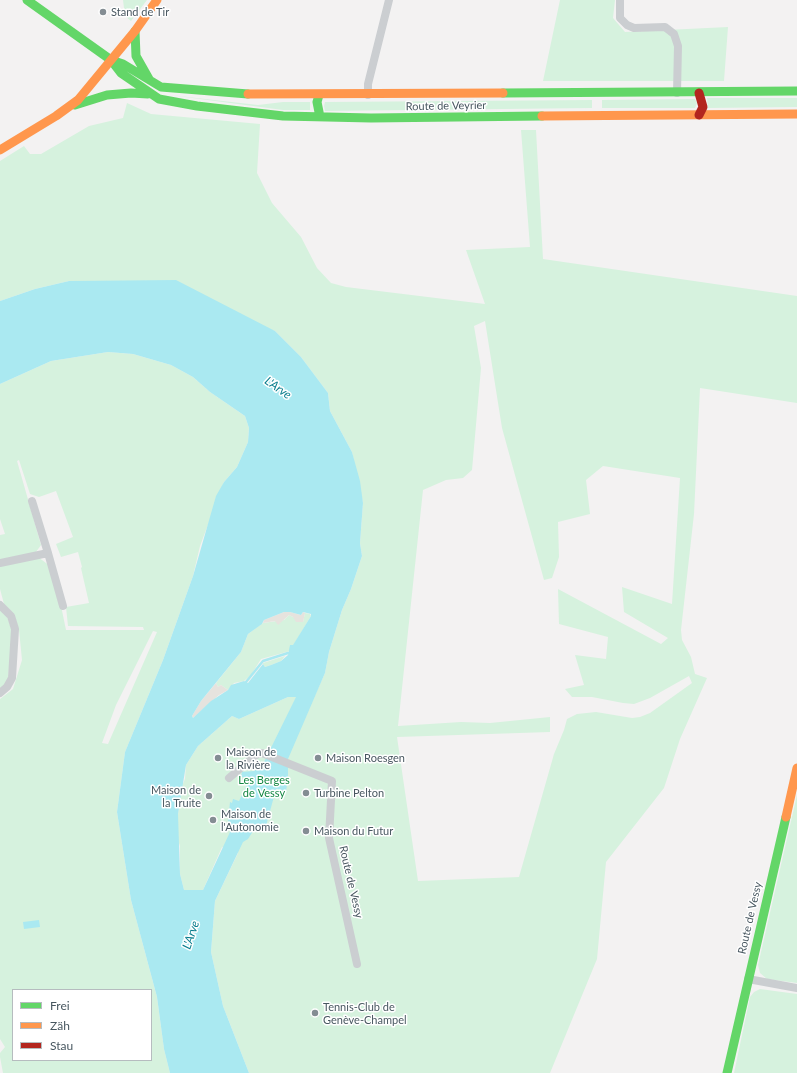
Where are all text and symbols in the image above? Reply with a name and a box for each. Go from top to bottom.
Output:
place label: Stand de Tir [111,5,169,19]
marker: Stand de Tir [98,7,108,17]
street label: Route de Veyrier [406,99,486,113]
water label: L'Arve [262,374,294,402]
place label: Maison de la Rivière [226,745,276,771]
place label: Maison Roesgen [326,751,405,765]
marker: Maison de la Rivière [213,753,223,763]
marker: Maison Roesgen [313,753,323,763]
park label: Les Berges de Vessy [238,773,290,799]
place label: Maison de la Truite [151,783,201,809]
place label: Turbine Pelton [314,786,384,800]
marker: Turbine Pelton [301,788,311,798]
marker: Maison de la Truite [204,791,214,801]
place label: Maison de l'Autonomie [221,807,279,833]
marker: Maison de l'Autonomie [208,815,218,825]
place label: Maison du Futur [314,824,393,838]
marker: Maison du Futur [301,826,311,836]
street label: Route de Vessy [336,845,366,919]
street label: Route de Vessy [735,881,765,955]
water label: L'Arve [179,919,203,951]
legend [12,989,152,1061]
text: Frei [50,998,70,1013]
place label: Tennis-Club de Genève-Champel [323,1000,407,1026]
marker: Tennis-Club de Genève-Champel [310,1008,320,1018]
text: Zäh [50,1018,70,1033]
text: Stau [50,1038,73,1053]

